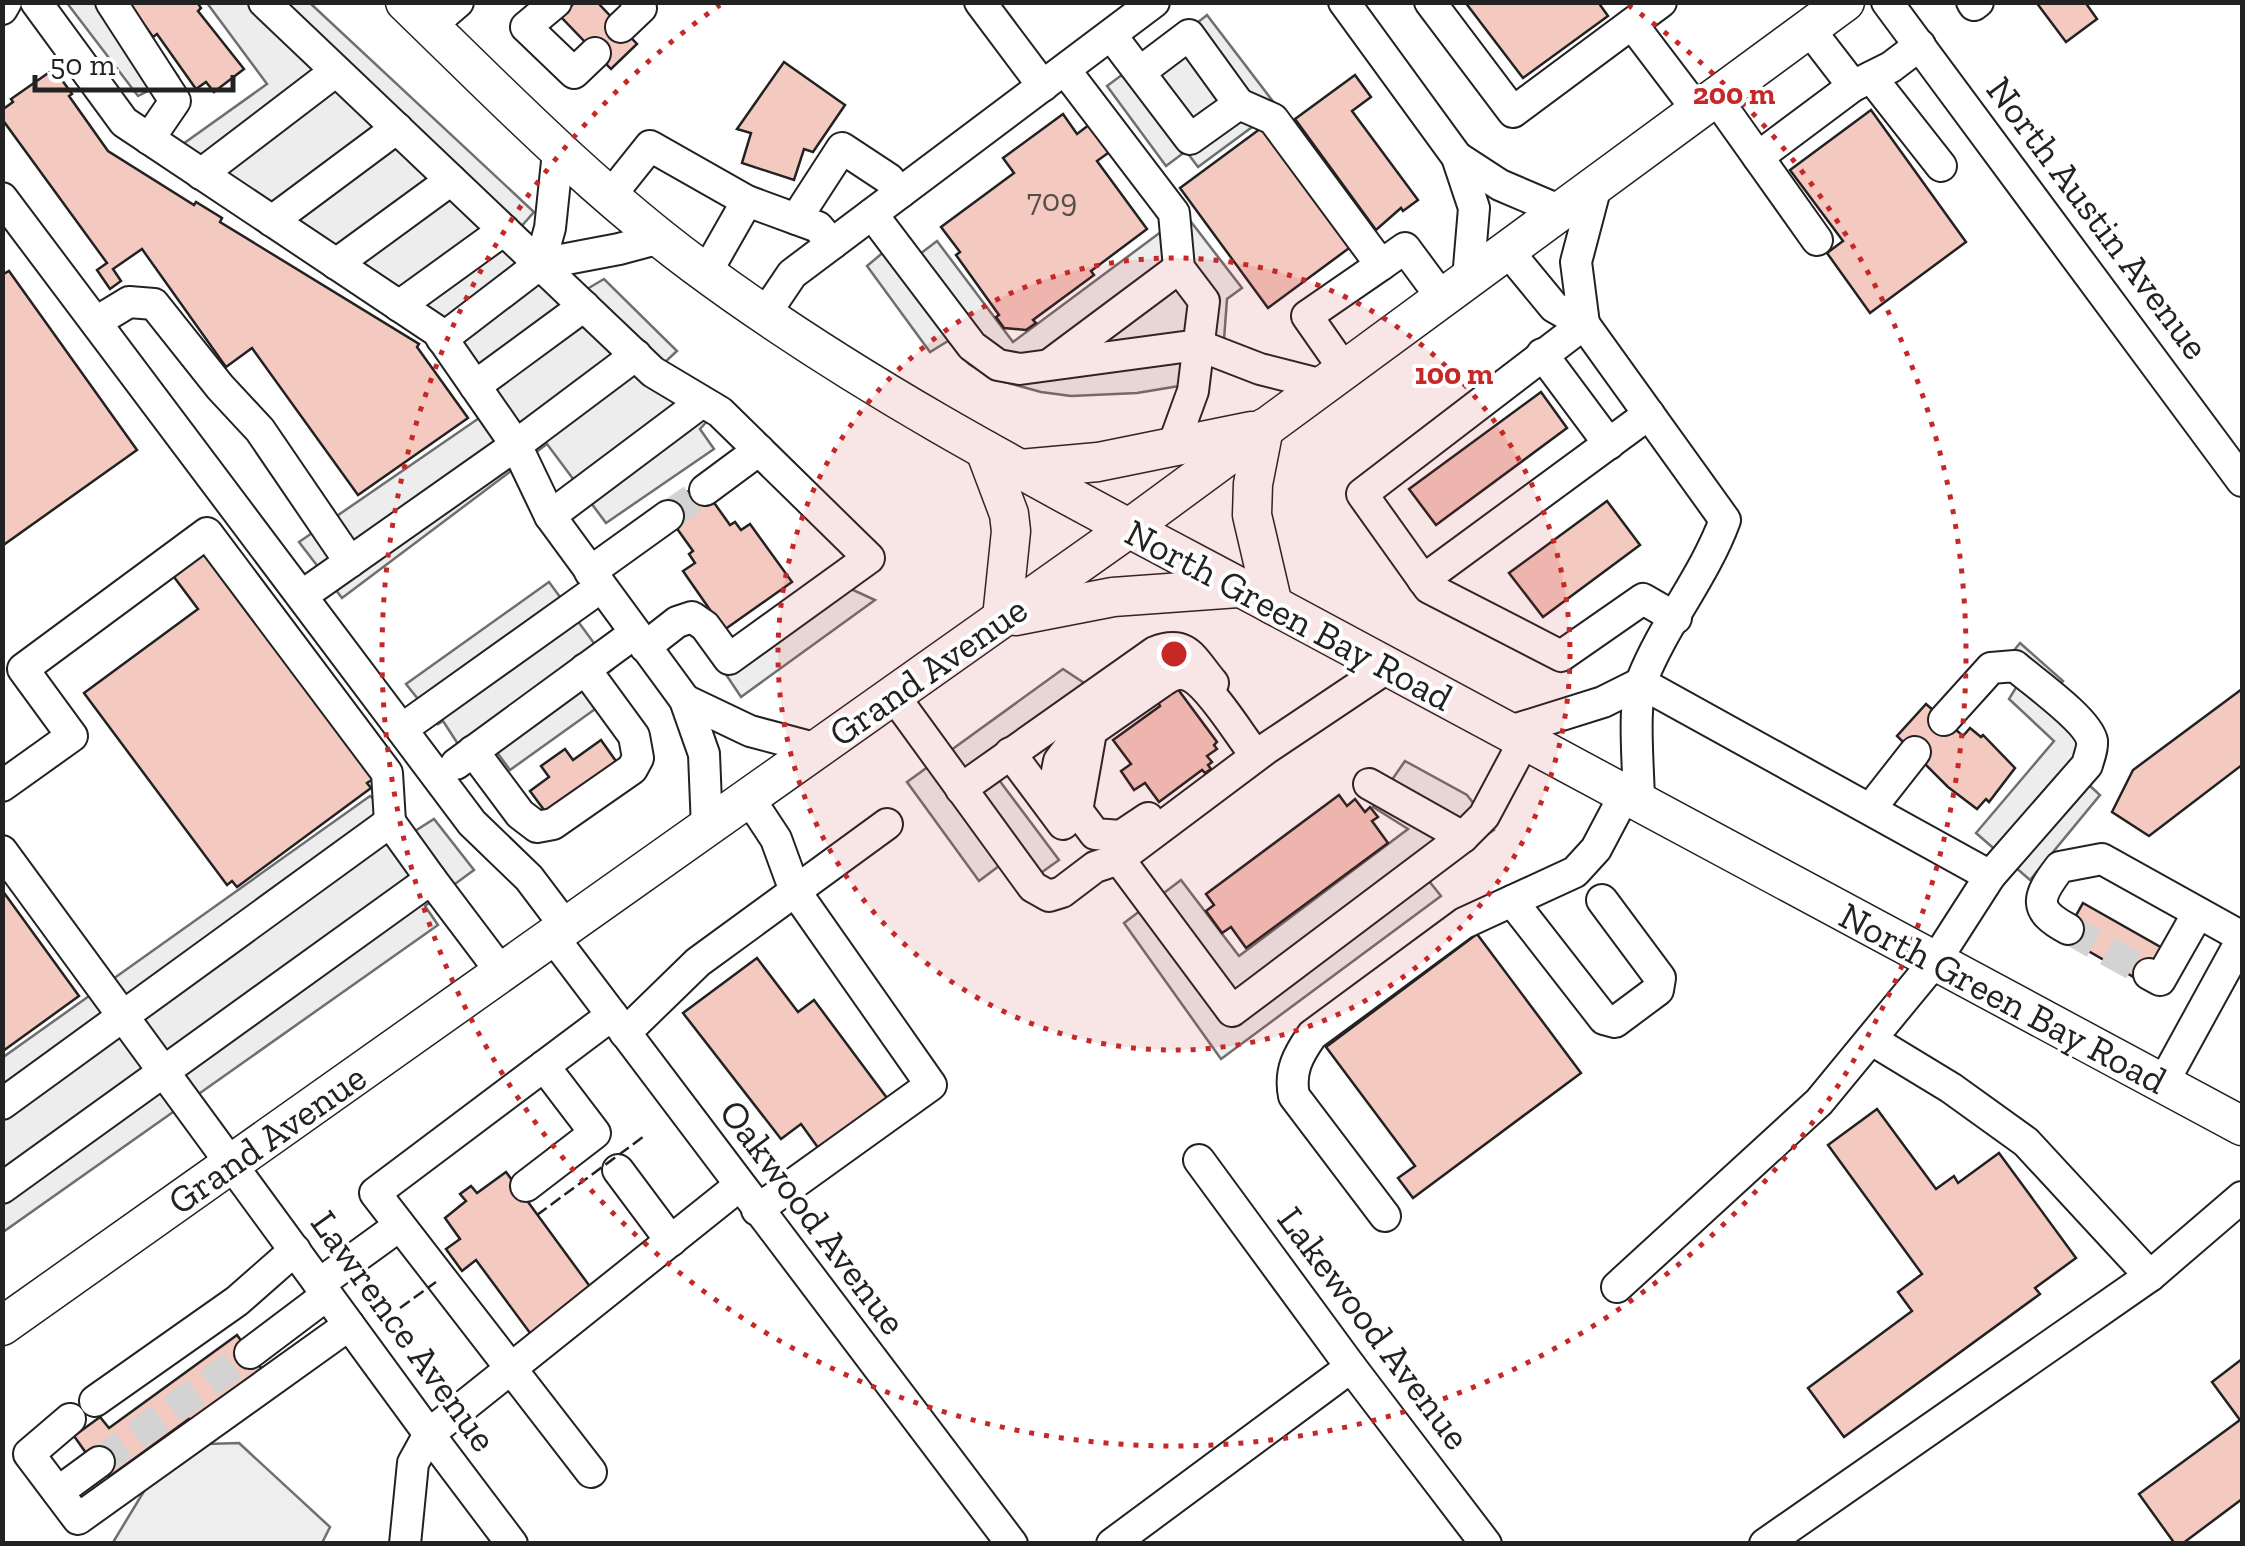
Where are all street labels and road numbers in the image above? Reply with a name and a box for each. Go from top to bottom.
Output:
street label: North Austin Avenue [1977,68,2219,368]
street label: North Green Bay Road [1118,509,1461,721]
street label: Grand Avenue [820,586,1036,756]
street label: North Green Bay Road [1832,892,2175,1104]
street label: Grand Avenue [159,1054,375,1224]
street label: Oakwood Avenue [710,1091,916,1343]
street label: Lakewood Avenue [1268,1198,1480,1458]
street label: Lawrence Avenue [301,1202,507,1460]

